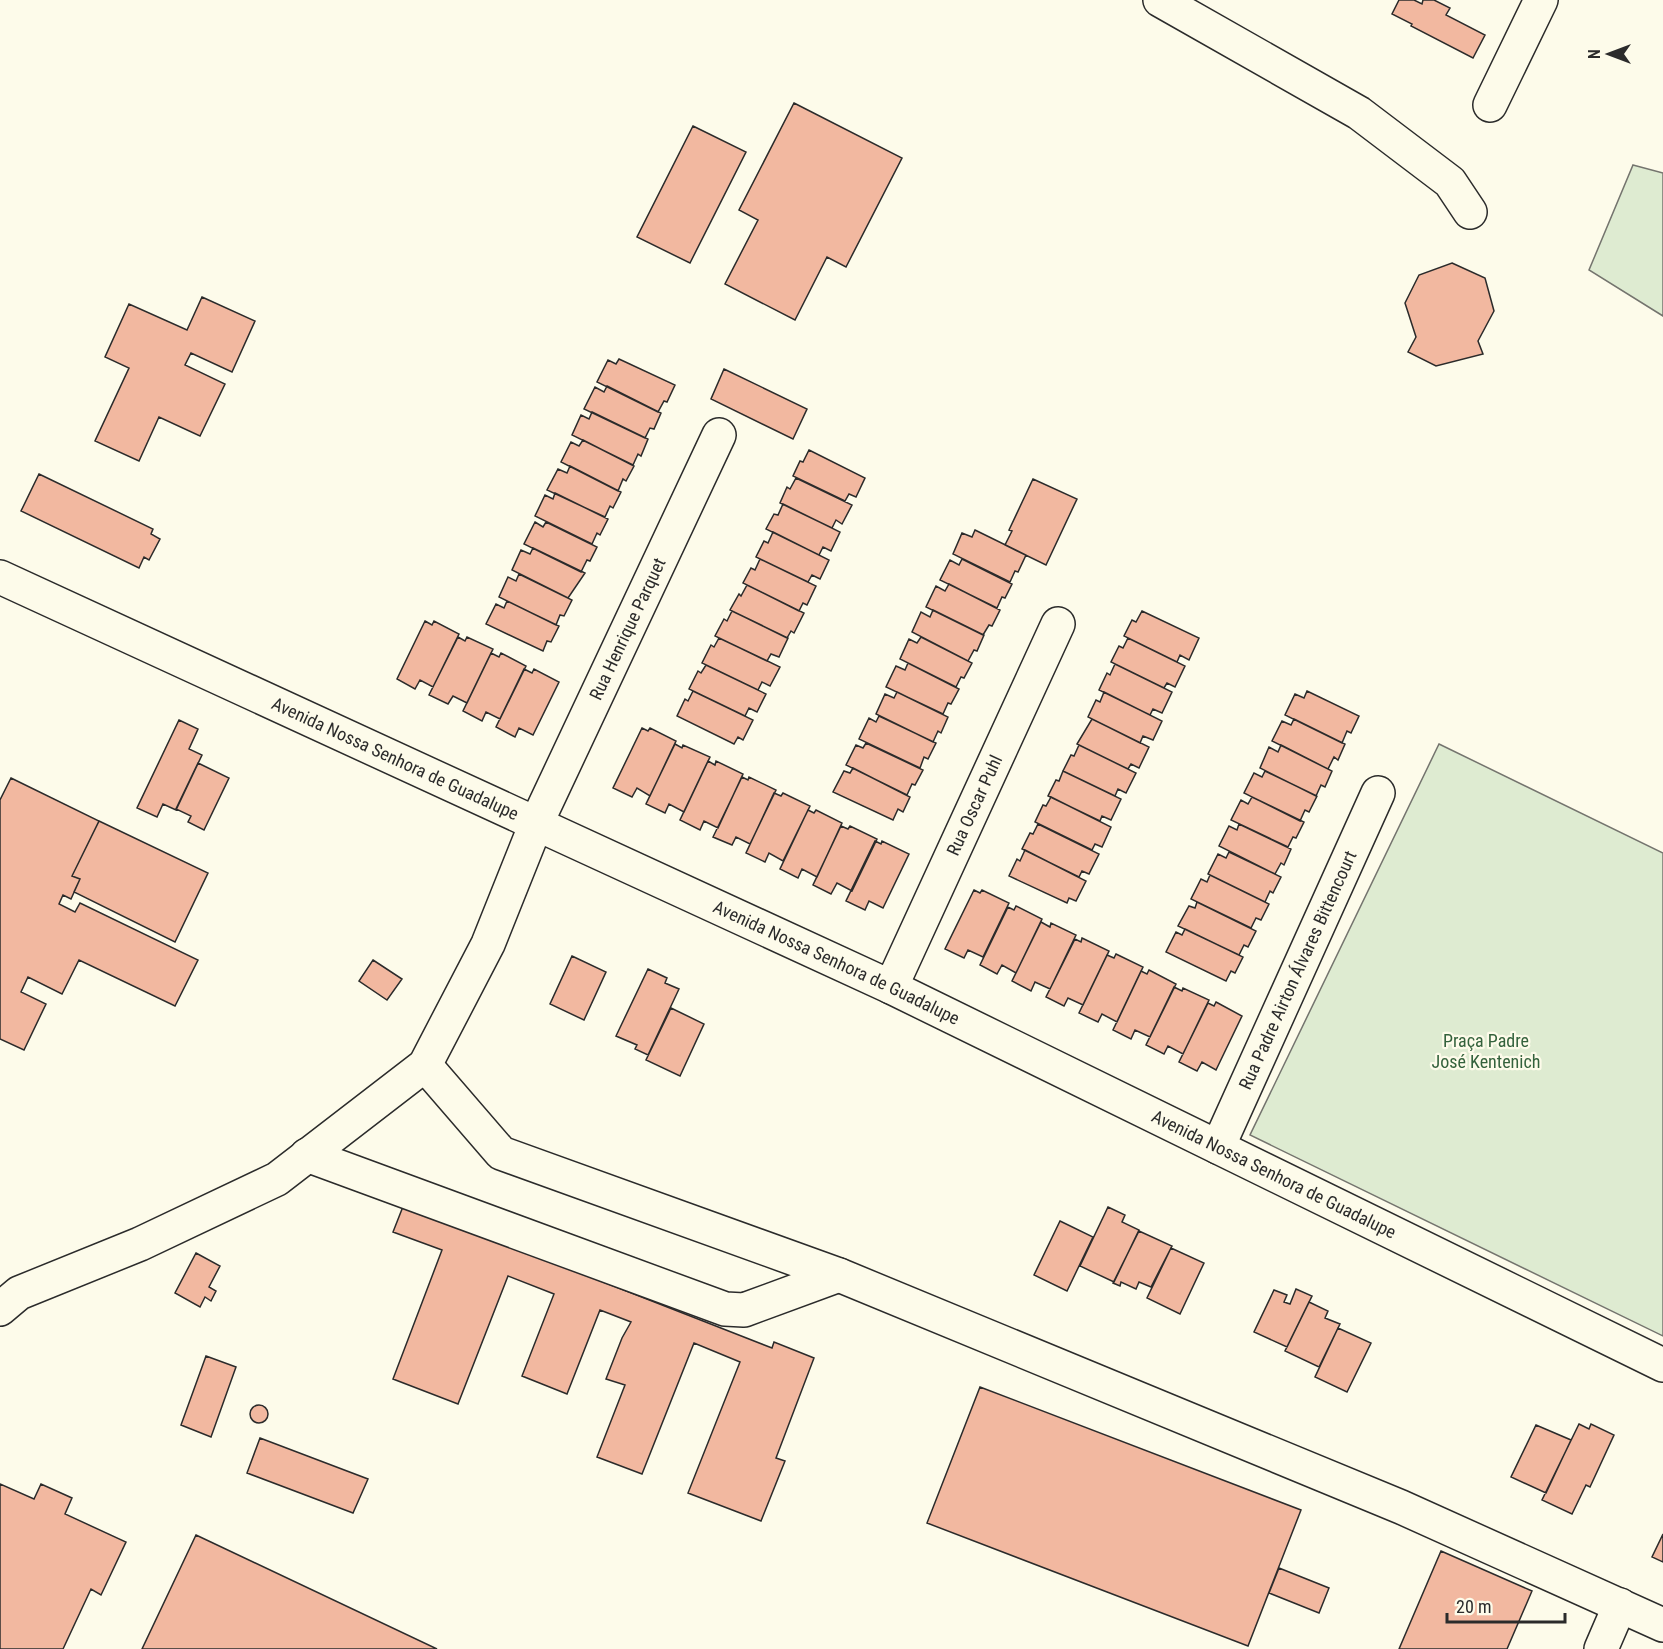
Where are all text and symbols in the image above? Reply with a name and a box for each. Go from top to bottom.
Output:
north arrow [1579,24,1639,84]
text: N [1585,49,1604,59]
street label: Rua Henrique Parquet [585,554,670,703]
street label: Avenida Nossa Senhora de Guadalupe [269,693,522,824]
street label: Rua Oscar Puhl [942,752,1006,859]
street label: Rua Padre Airton Álvares Bittencourt [1234,847,1361,1093]
street label: Avenida Nossa Senhora de Guadalupe [710,896,963,1029]
park label: Praça Padre José Kentenich [1432,1030,1540,1072]
street label: Avenida Nossa Senhora de Guadalupe [1148,1105,1400,1243]
scale bar [1447,1586,1566,1624]
text: 20 m [1456,1596,1491,1617]

